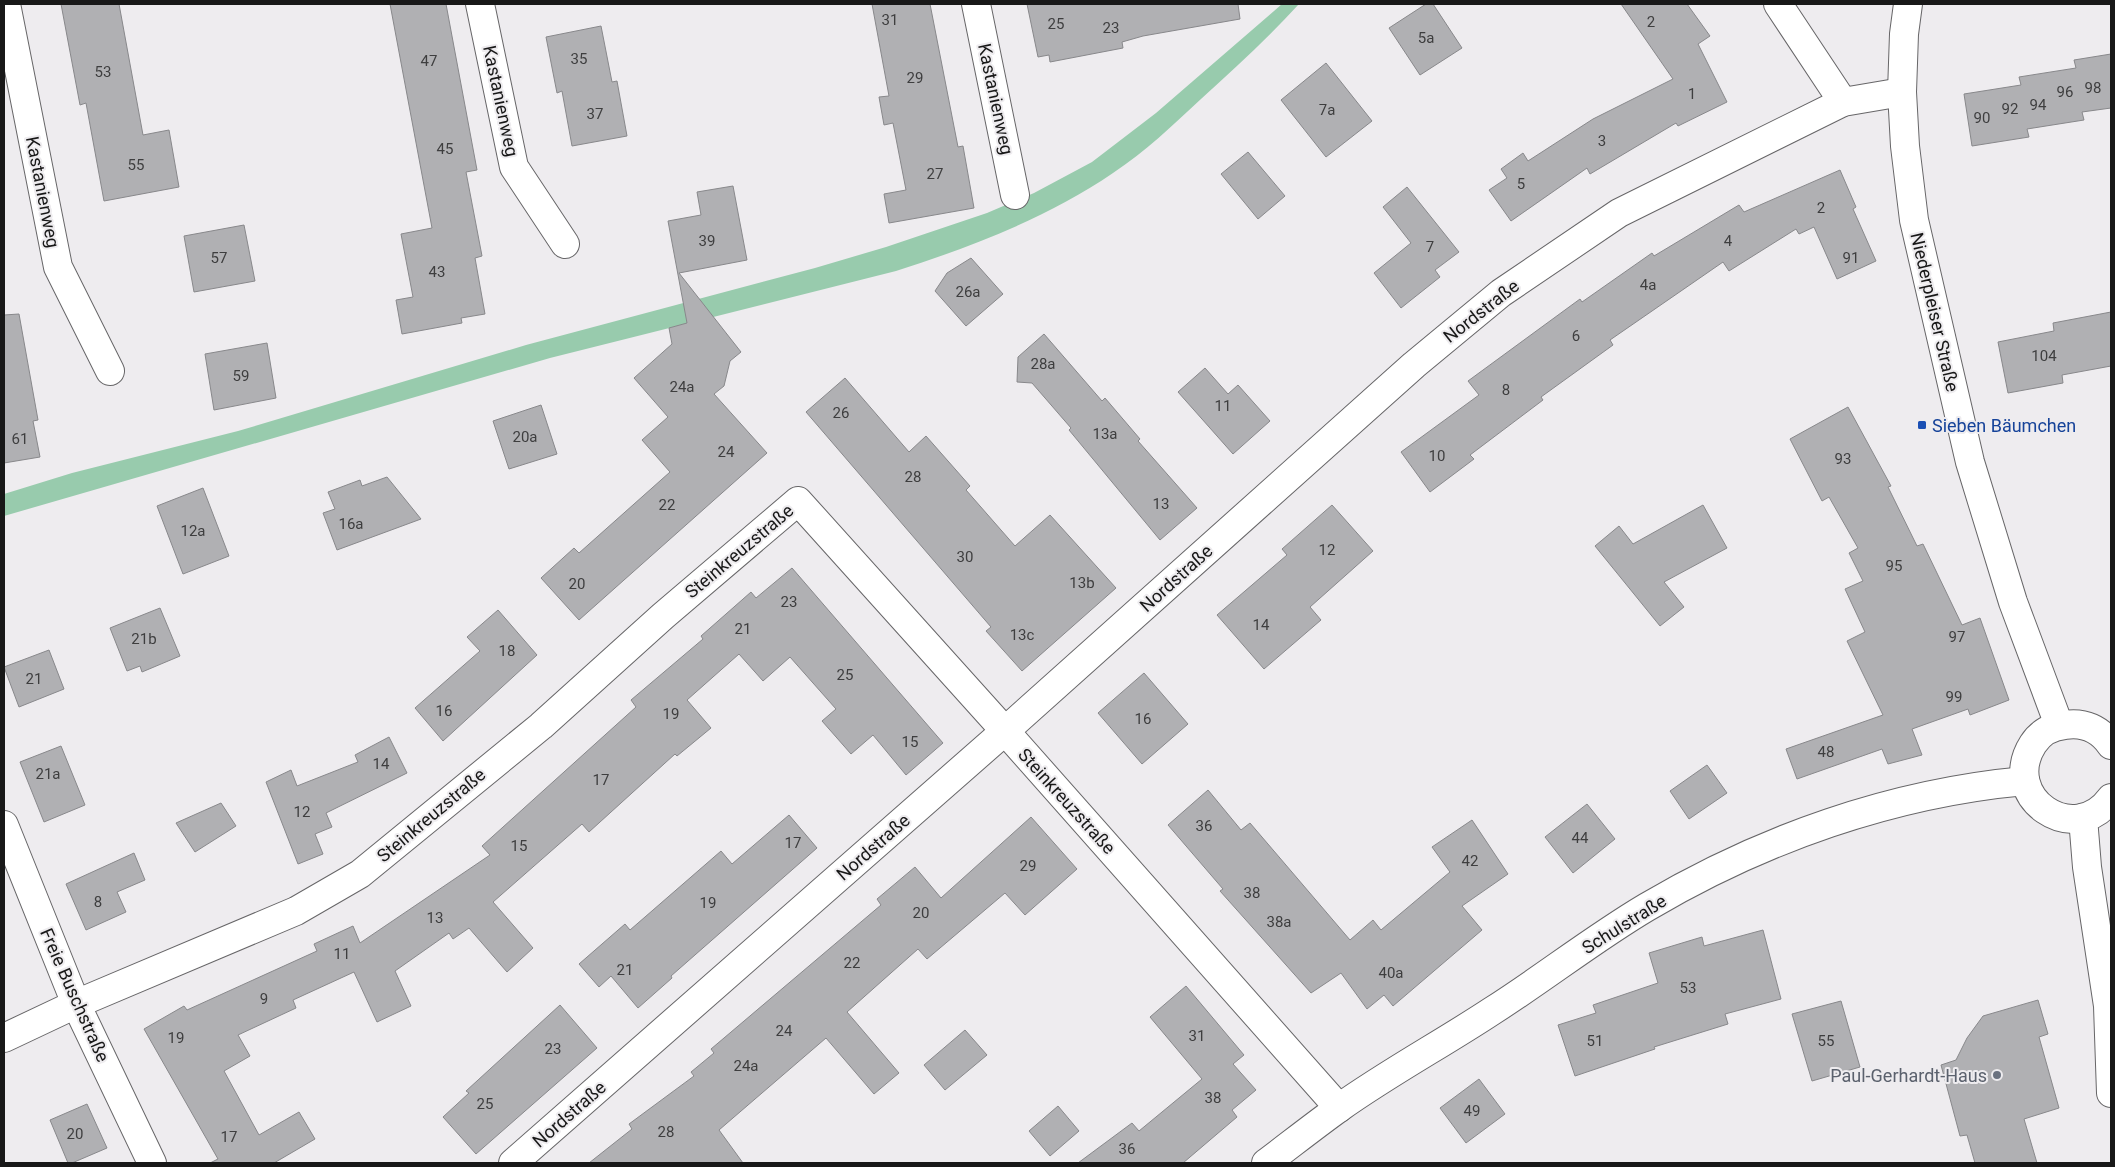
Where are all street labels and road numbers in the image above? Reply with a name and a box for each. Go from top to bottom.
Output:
street label: Kastanienweg [974,42,1018,156]
street label: Kastanienweg [479,44,523,158]
street label: Kastanienweg [22,135,64,249]
street label: Niederpleiser Straße [1906,230,1964,394]
street label: Nordstraße [1439,275,1523,347]
street label: Steinkreuzstraße [681,500,797,602]
street label: Nordstraße [1135,540,1217,616]
street label: Steinkreuzstraße [1014,744,1120,858]
street label: Steinkreuzstraße [373,764,489,866]
street label: Nordstraße [832,809,914,885]
street label: Schulstraße [1578,890,1670,958]
street label: Freie Buschstraße [36,925,114,1065]
street label: Nordstraße [528,1076,610,1152]

